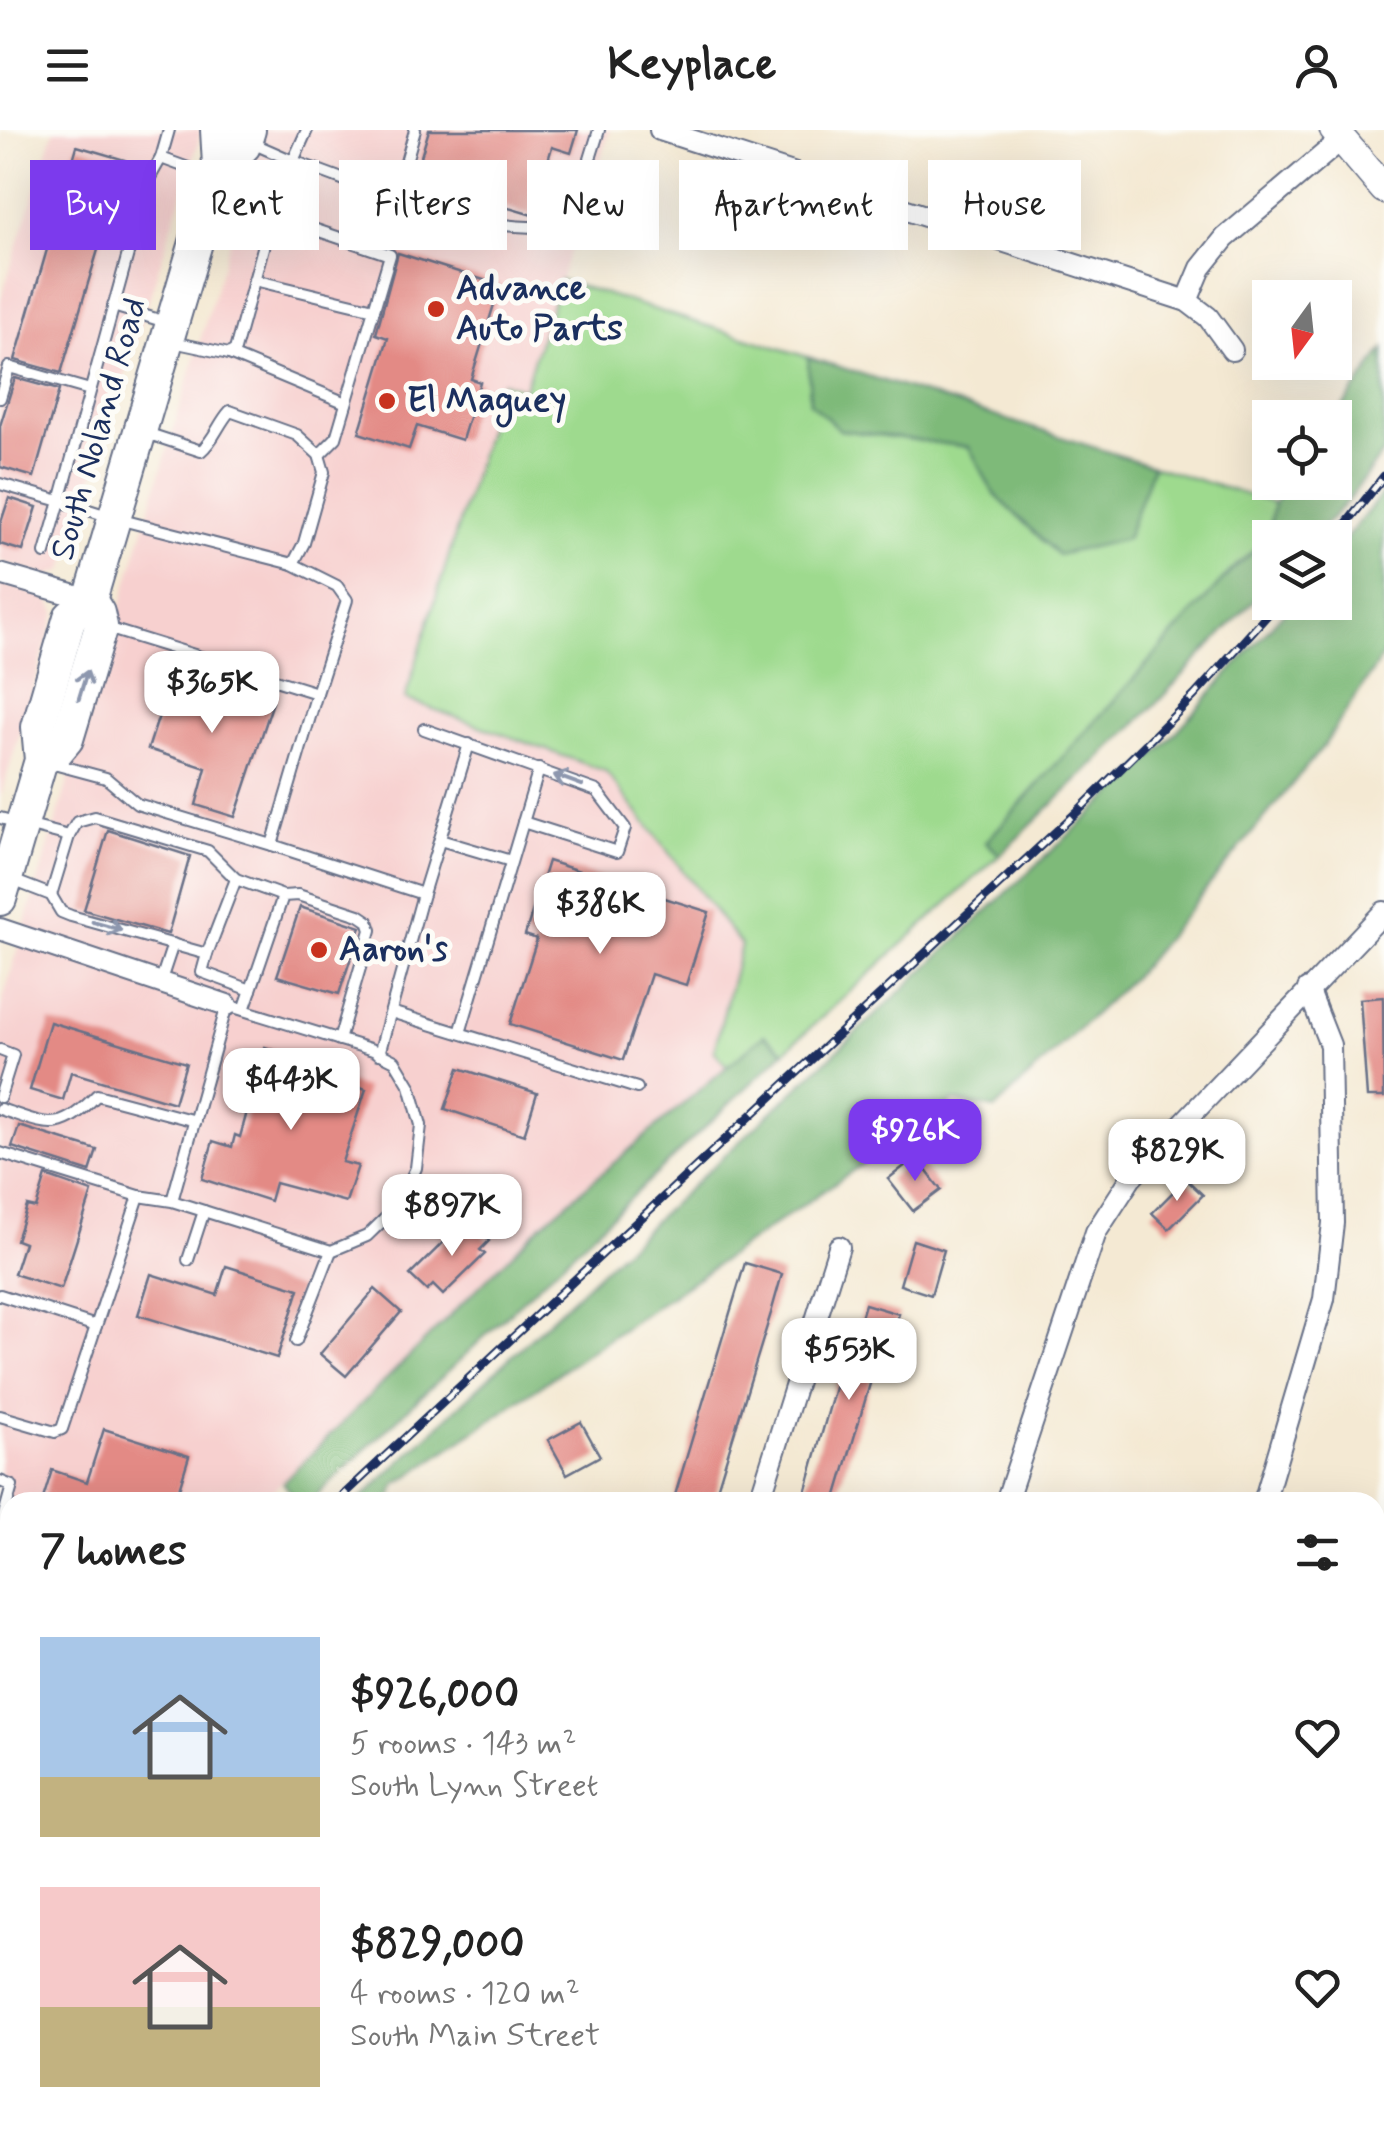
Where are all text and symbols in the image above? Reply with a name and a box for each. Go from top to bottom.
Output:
text: Keyplace [608,36,776,95]
icon: menu [40,38,95,93]
icon: person [1289,38,1344,93]
chip: Buy [30,160,156,250]
chip: Rent [176,160,319,250]
chip: Filters [339,160,507,250]
chip: New [527,160,659,250]
chip: Apartment [679,160,908,250]
chip: House [928,160,1081,250]
place label: Advance Auto Parts [456,266,623,352]
north arrow [1252,280,1352,380]
map controls [1252,280,1352,620]
street label: South Noland Road [40,292,158,566]
marker: Advance Auto Parts [425,298,447,320]
place label: El Maguey [407,378,566,428]
marker: El Maguey [376,390,398,412]
button: locate [1252,400,1352,500]
button: layers [1252,520,1352,620]
pin: $365K [142,651,282,736]
text: $365K [166,662,258,704]
one-way arrow [75,670,93,701]
one-way arrow [553,770,584,788]
pin: $386K [530,872,670,957]
text: $386K [556,883,644,925]
one-way arrow [91,918,122,937]
place label: Aaron's [339,927,448,973]
marker: Aaron's [308,939,330,961]
pin: $443K [221,1048,361,1133]
text: $443K [245,1059,337,1101]
pin: $926K [845,1099,985,1184]
text: $926K [870,1110,960,1152]
pin: $829K [1107,1119,1247,1204]
text: $829K [1130,1130,1224,1172]
pin: $897K [382,1174,522,1259]
text: $897K [404,1185,500,1227]
pin: $553K [779,1318,919,1403]
text: $553K [804,1329,894,1371]
text: 7 homes [40,1525,187,1580]
icon: filters [1290,1525,1345,1580]
text: $926,000 [350,1668,519,1723]
icon: home [120,1677,240,1797]
icon: heart [1290,1710,1345,1765]
text: 5 rooms · 143 m² [350,1723,577,1765]
text: South Lynn Street [350,1765,599,1807]
text: $829,000 [350,1918,525,1973]
icon: home [120,1927,240,2047]
icon: heart [1290,1960,1345,2015]
text: 4 rooms · 120 m² [350,1973,580,2015]
text: South Main Street [350,2015,600,2057]

